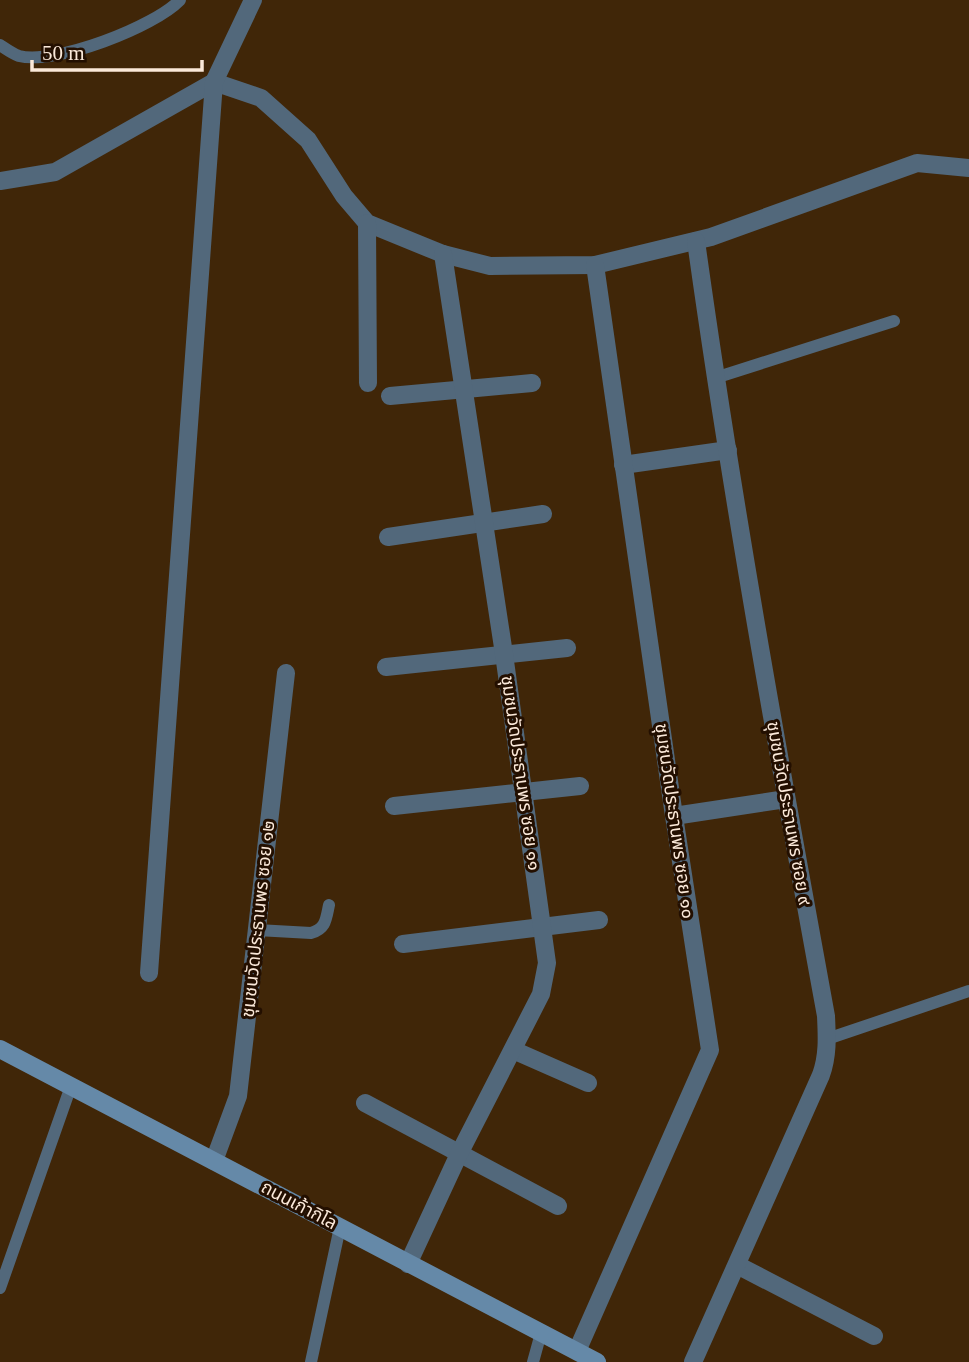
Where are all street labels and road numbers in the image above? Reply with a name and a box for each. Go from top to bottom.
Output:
street label: ชุมชนวัดประธานพร ซอย ๑๑ [496,674,545,872]
street label: ชุมชนวัดประธานพร ซอย ๙ [762,720,815,907]
street label: ชุมชนวัดประธานพร ซอย ๑๐ [650,722,699,920]
street label: ชุมชนวัดประธานพร ซอย ๑๒ [238,820,279,1019]
street label: ถนนเก้ากิโล [258,1177,340,1233]

